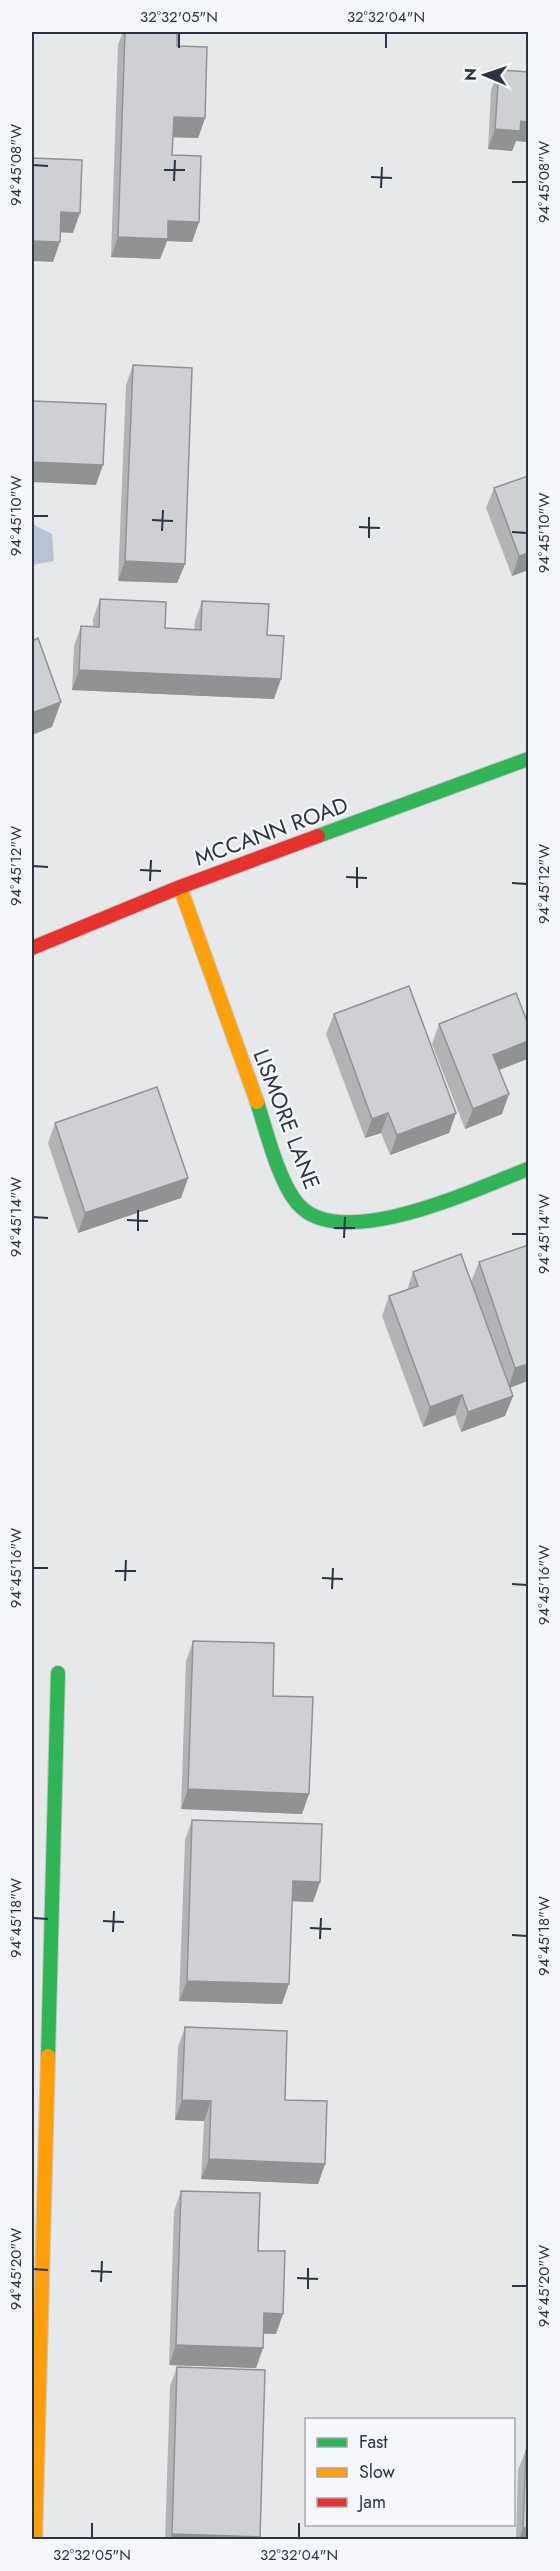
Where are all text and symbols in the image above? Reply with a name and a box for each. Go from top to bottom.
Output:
text: 32°32'05"N [140,6,218,28]
text: 32°32'04"N [347,6,425,28]
north arrow [455,45,515,105]
text: N [459,68,482,81]
text: 94°45'08"W [5,124,27,206]
text: 94°45'08"W [533,141,555,223]
text: 94°45'10"W [5,476,27,556]
text: 94°45'10"W [533,493,555,573]
street label: MCCANN ROAD [190,788,352,874]
text: 94°45'12"W [5,826,27,906]
text: 94°45'12"W [533,844,555,924]
street label: LISMORE LANE [246,1044,328,1194]
text: 94°45'14"W [5,1177,27,1257]
text: 94°45'14"W [533,1194,555,1274]
text: 94°45'16"W [5,1528,27,1608]
text: 94°45'16"W [533,1545,555,1625]
text: 94°45'18"W [5,1878,27,1958]
text: 94°45'18"W [533,1896,555,1976]
text: 94°45'20"W [5,2228,27,2310]
text: 94°45'20"W [533,2245,555,2327]
legend [305,2418,515,2526]
text: Fast [359,2429,388,2455]
text: Slow [359,2459,396,2485]
text: Jam [357,2489,386,2515]
text: 32°32'05"N [53,2544,131,2566]
text: 32°32'04"N [260,2544,338,2566]

